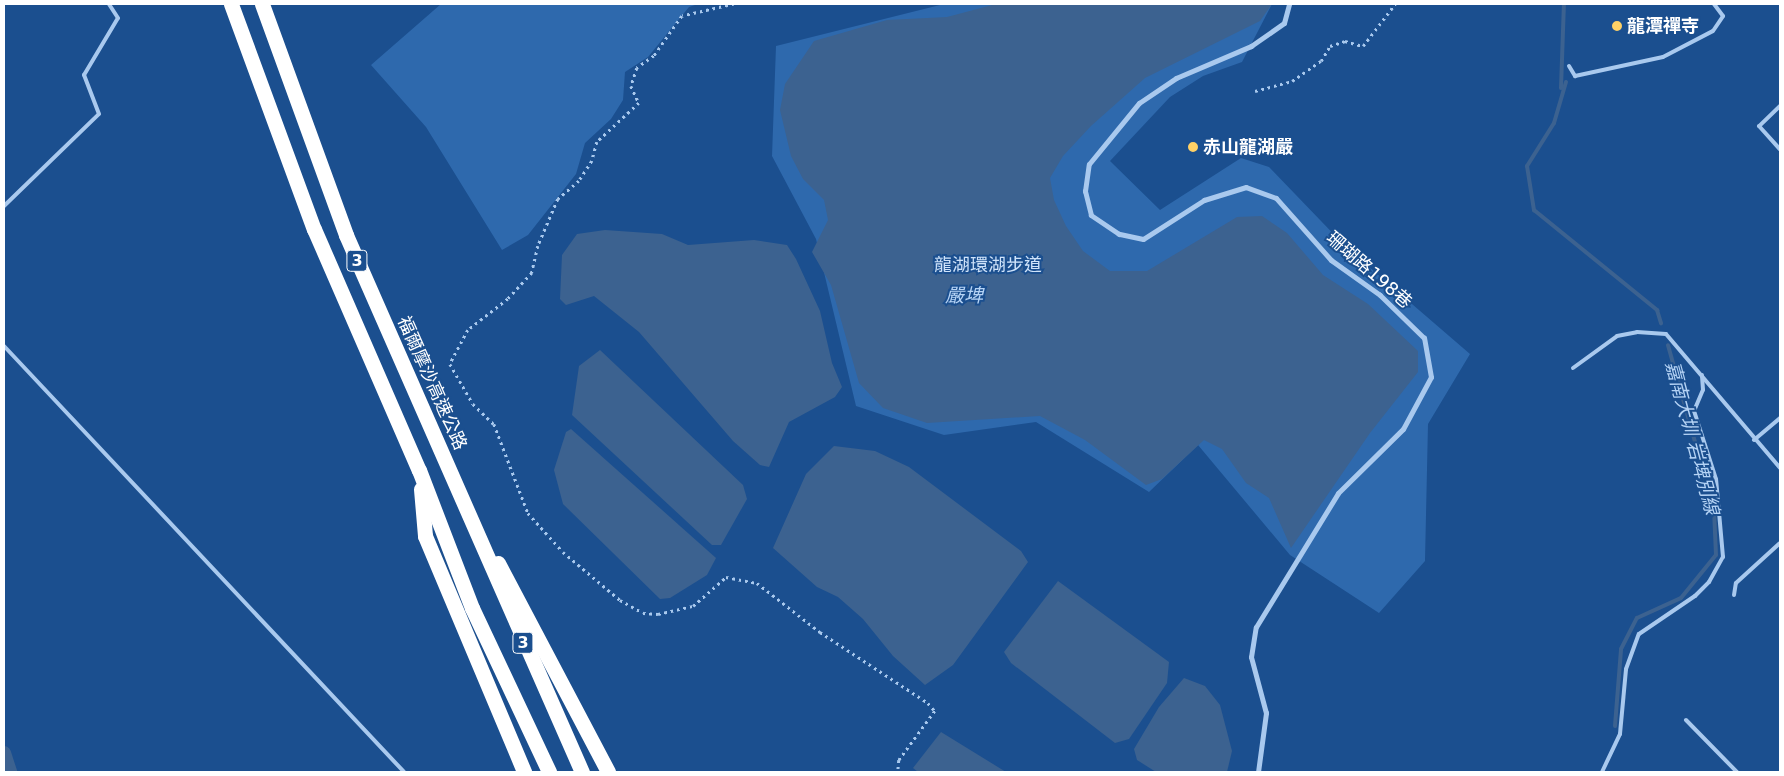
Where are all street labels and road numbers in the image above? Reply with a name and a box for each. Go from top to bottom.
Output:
street label: 珊瑚路198巷 [1322,227,1416,313]
road number: 3 [346,248,368,274]
street label: 福爾摩沙高速公路 [393,313,471,453]
road number: 3 [512,630,534,656]

